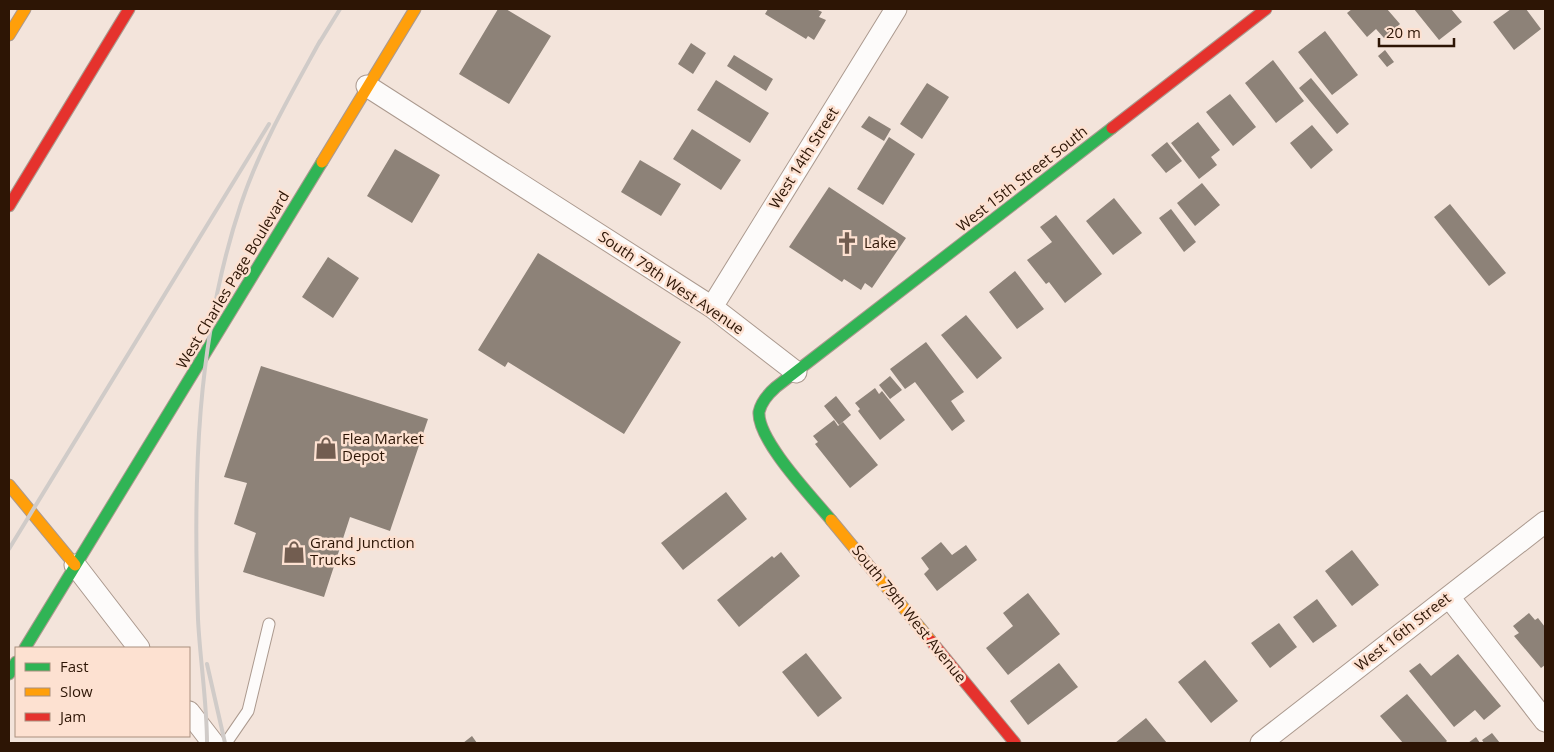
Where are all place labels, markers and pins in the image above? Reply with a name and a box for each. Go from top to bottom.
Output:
church icon: Lake [834,230,860,256]
place label: Lake [864,232,896,252]
place label: Flea Market Depot [342,428,424,465]
shop icon: Flea Market Depot [313,435,339,461]
place label: Grand Junction Trucks [310,532,415,569]
shop icon: Grand Junction Trucks [281,539,307,565]

